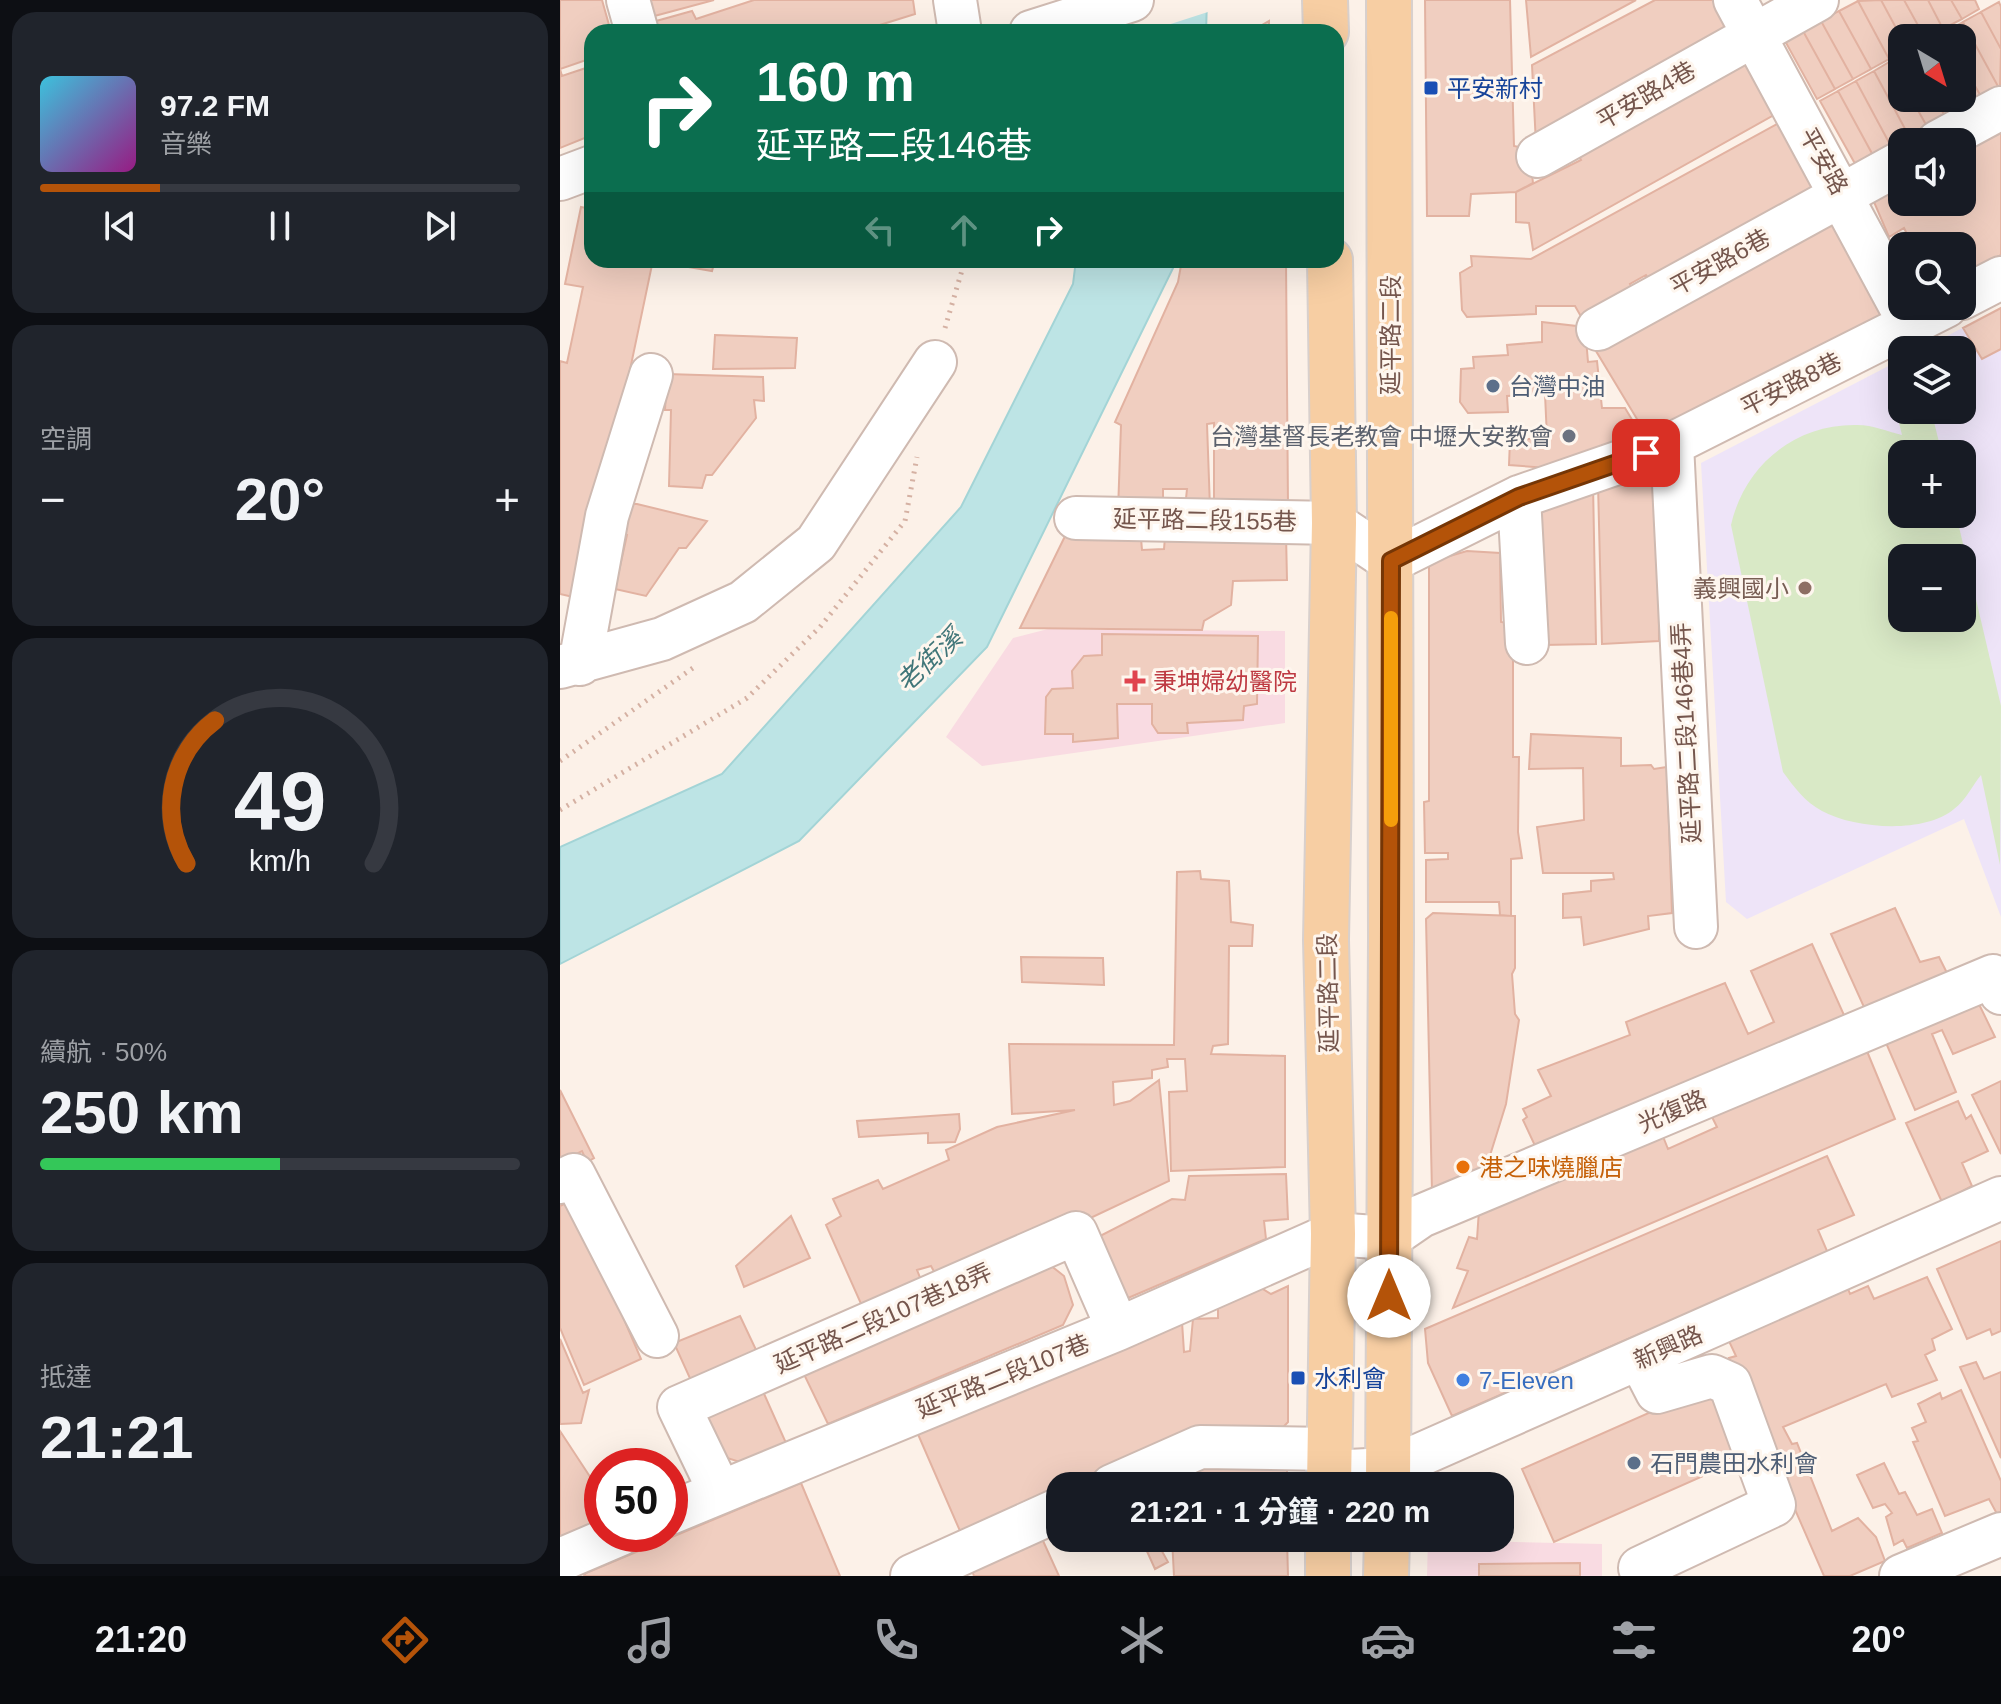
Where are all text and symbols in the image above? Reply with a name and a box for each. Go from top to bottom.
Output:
north arrow [1888,24,1976,112]
map controls [1888,24,1976,632]
text: 160 m [756,50,915,113]
icon: right [624,56,728,160]
street label: 平安路4巷 [1592,56,1700,134]
place label: 平安新村 [1447,75,1543,102]
marker: 平安新村 [1422,79,1440,97]
text: 97.2 FM [160,89,270,122]
street label: 平安路 [1795,123,1853,199]
text: 延平路二段146巷 [756,125,1032,166]
button: sound [1888,128,1976,216]
text: 音樂 [160,129,212,159]
icon: previous [98,204,142,248]
icon: pause [258,204,302,248]
icon: next [418,204,462,248]
icon: left [858,208,902,252]
icon: ahead [942,208,986,252]
icon: right [1026,208,1070,252]
street label: 平安路6巷 [1666,224,1774,300]
button: search [1888,232,1976,320]
street label: 延平路二段 [1377,275,1404,395]
button: layers [1888,336,1976,424]
street label: 平安路8巷 [1736,347,1846,421]
place label: 台灣中油 [1509,373,1605,400]
marker: 台灣中油 [1484,377,1502,395]
pin [1612,419,1680,487]
place label: 台灣基督長老教會 中壢大安教會 [1210,423,1553,450]
text: 空調 [40,424,92,454]
marker: 台灣基督長老教會 中壢大安教會 [1560,427,1578,445]
icon: arrive [1624,431,1668,475]
button: + [1888,440,1976,528]
text: 20° [235,466,325,533]
text: − [40,475,66,524]
text: + [494,475,520,524]
street label: 延平路二段155巷 [1113,505,1297,535]
button: − [1888,544,1976,632]
place label: 義興國小 [1693,575,1789,602]
marker: 義興國小 [1796,579,1814,597]
water label: 老街溪 [890,620,971,698]
street label: 延平路二段146巷4弄 [1667,622,1705,844]
place label: 秉坤婦幼醫院 [1153,668,1297,695]
marker: 秉坤婦幼醫院 [1124,670,1146,692]
text: 49 [234,755,326,848]
text: km/h [249,845,311,877]
street label: 延平路二段 [1313,933,1343,1053]
text: 續航 · 50% [40,1037,167,1067]
text: 250 km [40,1079,244,1146]
street label: 光復路 [1634,1085,1710,1137]
place label: 港之味燒臘店 [1479,1154,1623,1181]
marker: 港之味燒臘店 [1454,1158,1472,1176]
position arrow [1347,1254,1431,1338]
street label: 延平路二段107巷18弄 [770,1258,996,1378]
street label: 新興路 [1630,1320,1706,1374]
street label: 延平路二段107巷 [913,1329,1093,1423]
text: 抵達 [40,1362,92,1392]
place label: 水利會 [1314,1365,1386,1392]
place label: 7-Eleven [1479,1367,1574,1394]
marker: 水利會 [1289,1369,1307,1387]
marker: 7-Eleven [1454,1371,1472,1389]
text: 21:21 [40,1404,193,1471]
speed limit sign: 50 [584,1448,688,1552]
place label: 石門農田水利會 [1650,1450,1818,1477]
marker: 石門農田水利會 [1625,1454,1643,1472]
text: 21:21 · 1 分鐘 · 220 m [1130,1495,1430,1528]
icon: directions [377,1612,433,1668]
icon: music [623,1612,679,1668]
icon: phone [868,1612,924,1668]
icon: climate [1114,1612,1170,1668]
icon: car [1360,1612,1416,1668]
icon: filters [1606,1612,1662,1668]
text: 21:20 [95,1619,187,1660]
text: 20° [1852,1619,1906,1660]

